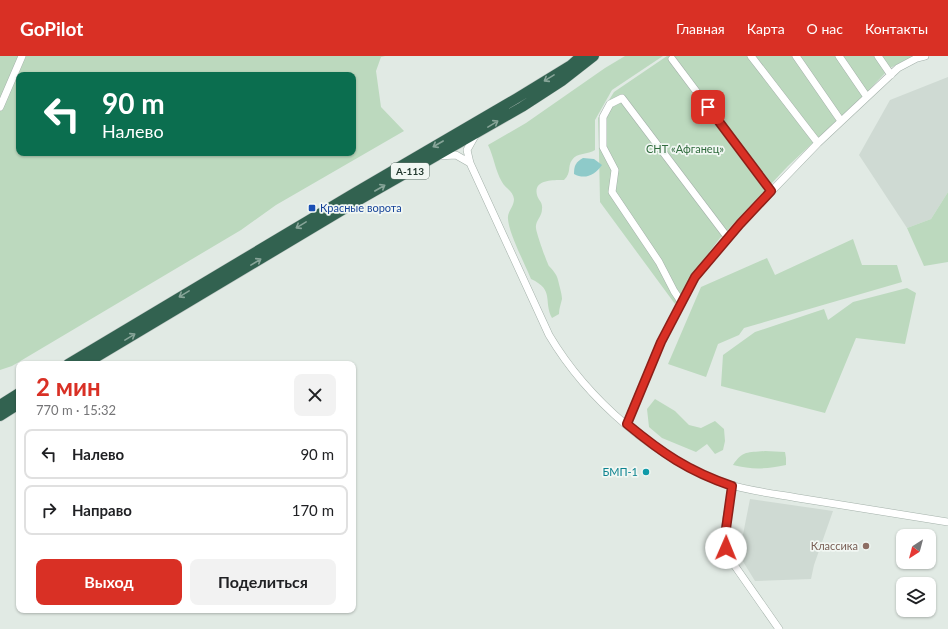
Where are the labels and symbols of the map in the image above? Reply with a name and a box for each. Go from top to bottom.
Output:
one-way arrow [544,74,555,82]
pin [691,90,725,124]
one-way arrow [487,119,499,127]
one-way arrow [432,141,444,149]
park label: СНТ «Афганец» [646,142,724,155]
road number: А-113 [391,163,429,179]
one-way arrow [374,184,386,192]
place label: Красные ворота [320,201,402,214]
marker: Красные ворота [307,203,317,213]
one-way arrow [295,221,307,229]
one-way arrow [250,257,262,265]
one-way arrow [179,290,190,298]
one-way arrow [124,332,136,340]
place label: БМП-1 [602,465,638,478]
marker: БМП-1 [641,467,651,477]
position arrow [705,527,747,569]
north arrow [896,529,936,569]
place label: Классика [811,539,858,552]
marker: Классика [861,541,871,551]

